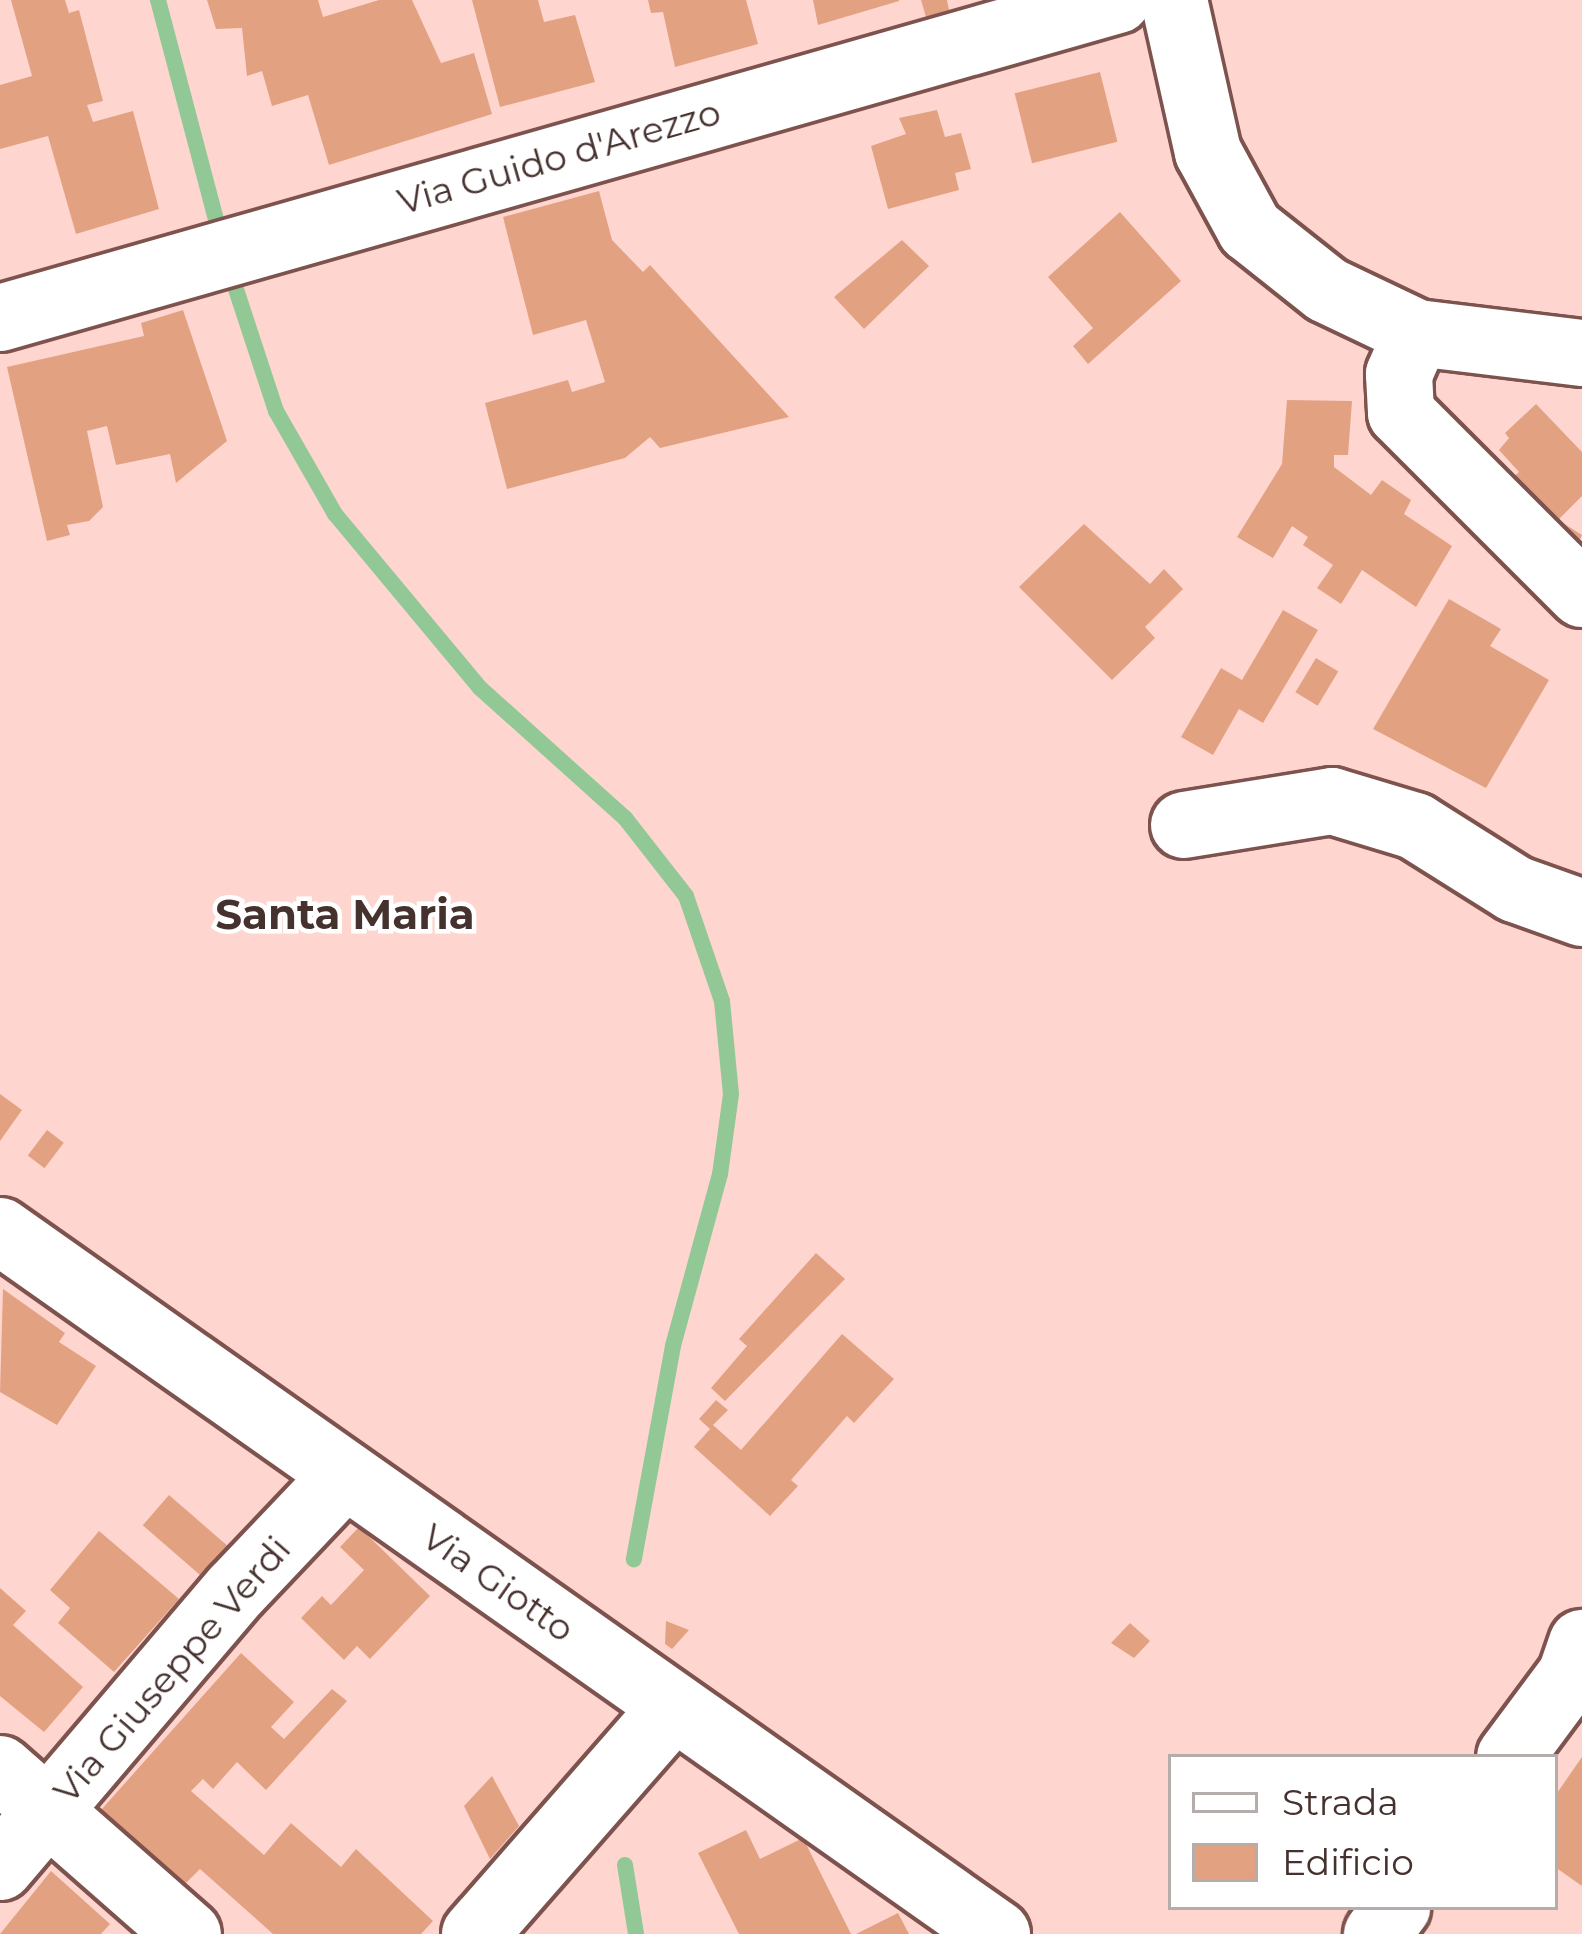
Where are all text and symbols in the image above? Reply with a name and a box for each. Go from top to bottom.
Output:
street label: Via Guido d'Arezzo [393,90,725,224]
district label: Santa Maria [215,889,475,939]
street label: Via Giotto [414,1515,582,1651]
street label: Via Giuseppe Verdi [45,1528,299,1812]
legend [1168,1754,1558,1910]
text: Strada [1282,1780,1399,1824]
text: Edificio [1282,1840,1414,1884]

